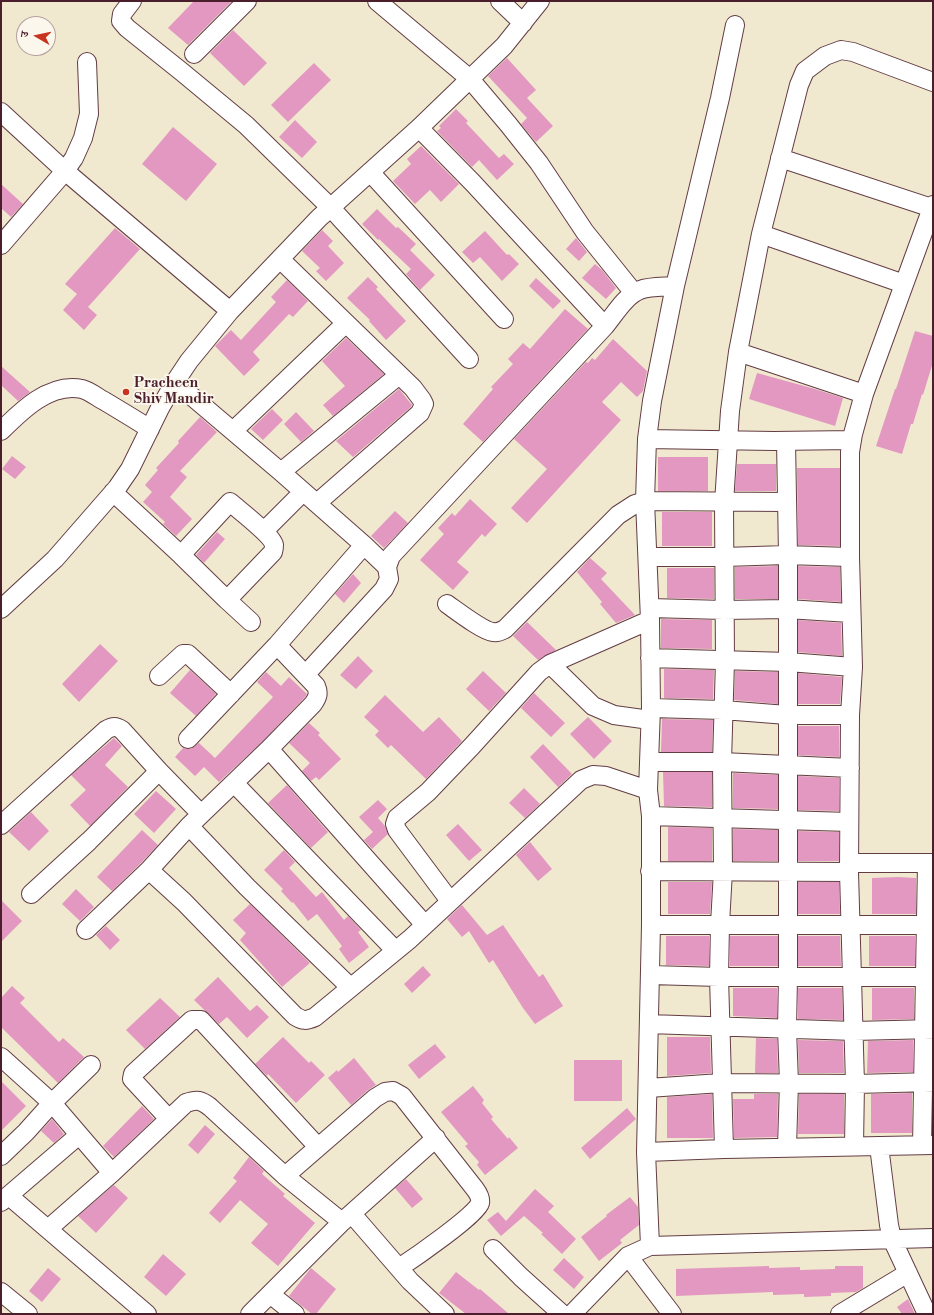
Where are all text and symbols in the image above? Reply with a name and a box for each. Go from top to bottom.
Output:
north arrow [16,16,56,56]
text: उ [18,30,32,38]
place label: Pracheen Shiv Mandir [134,376,214,408]
marker: Pracheen Shiv Mandir [121,387,131,397]

